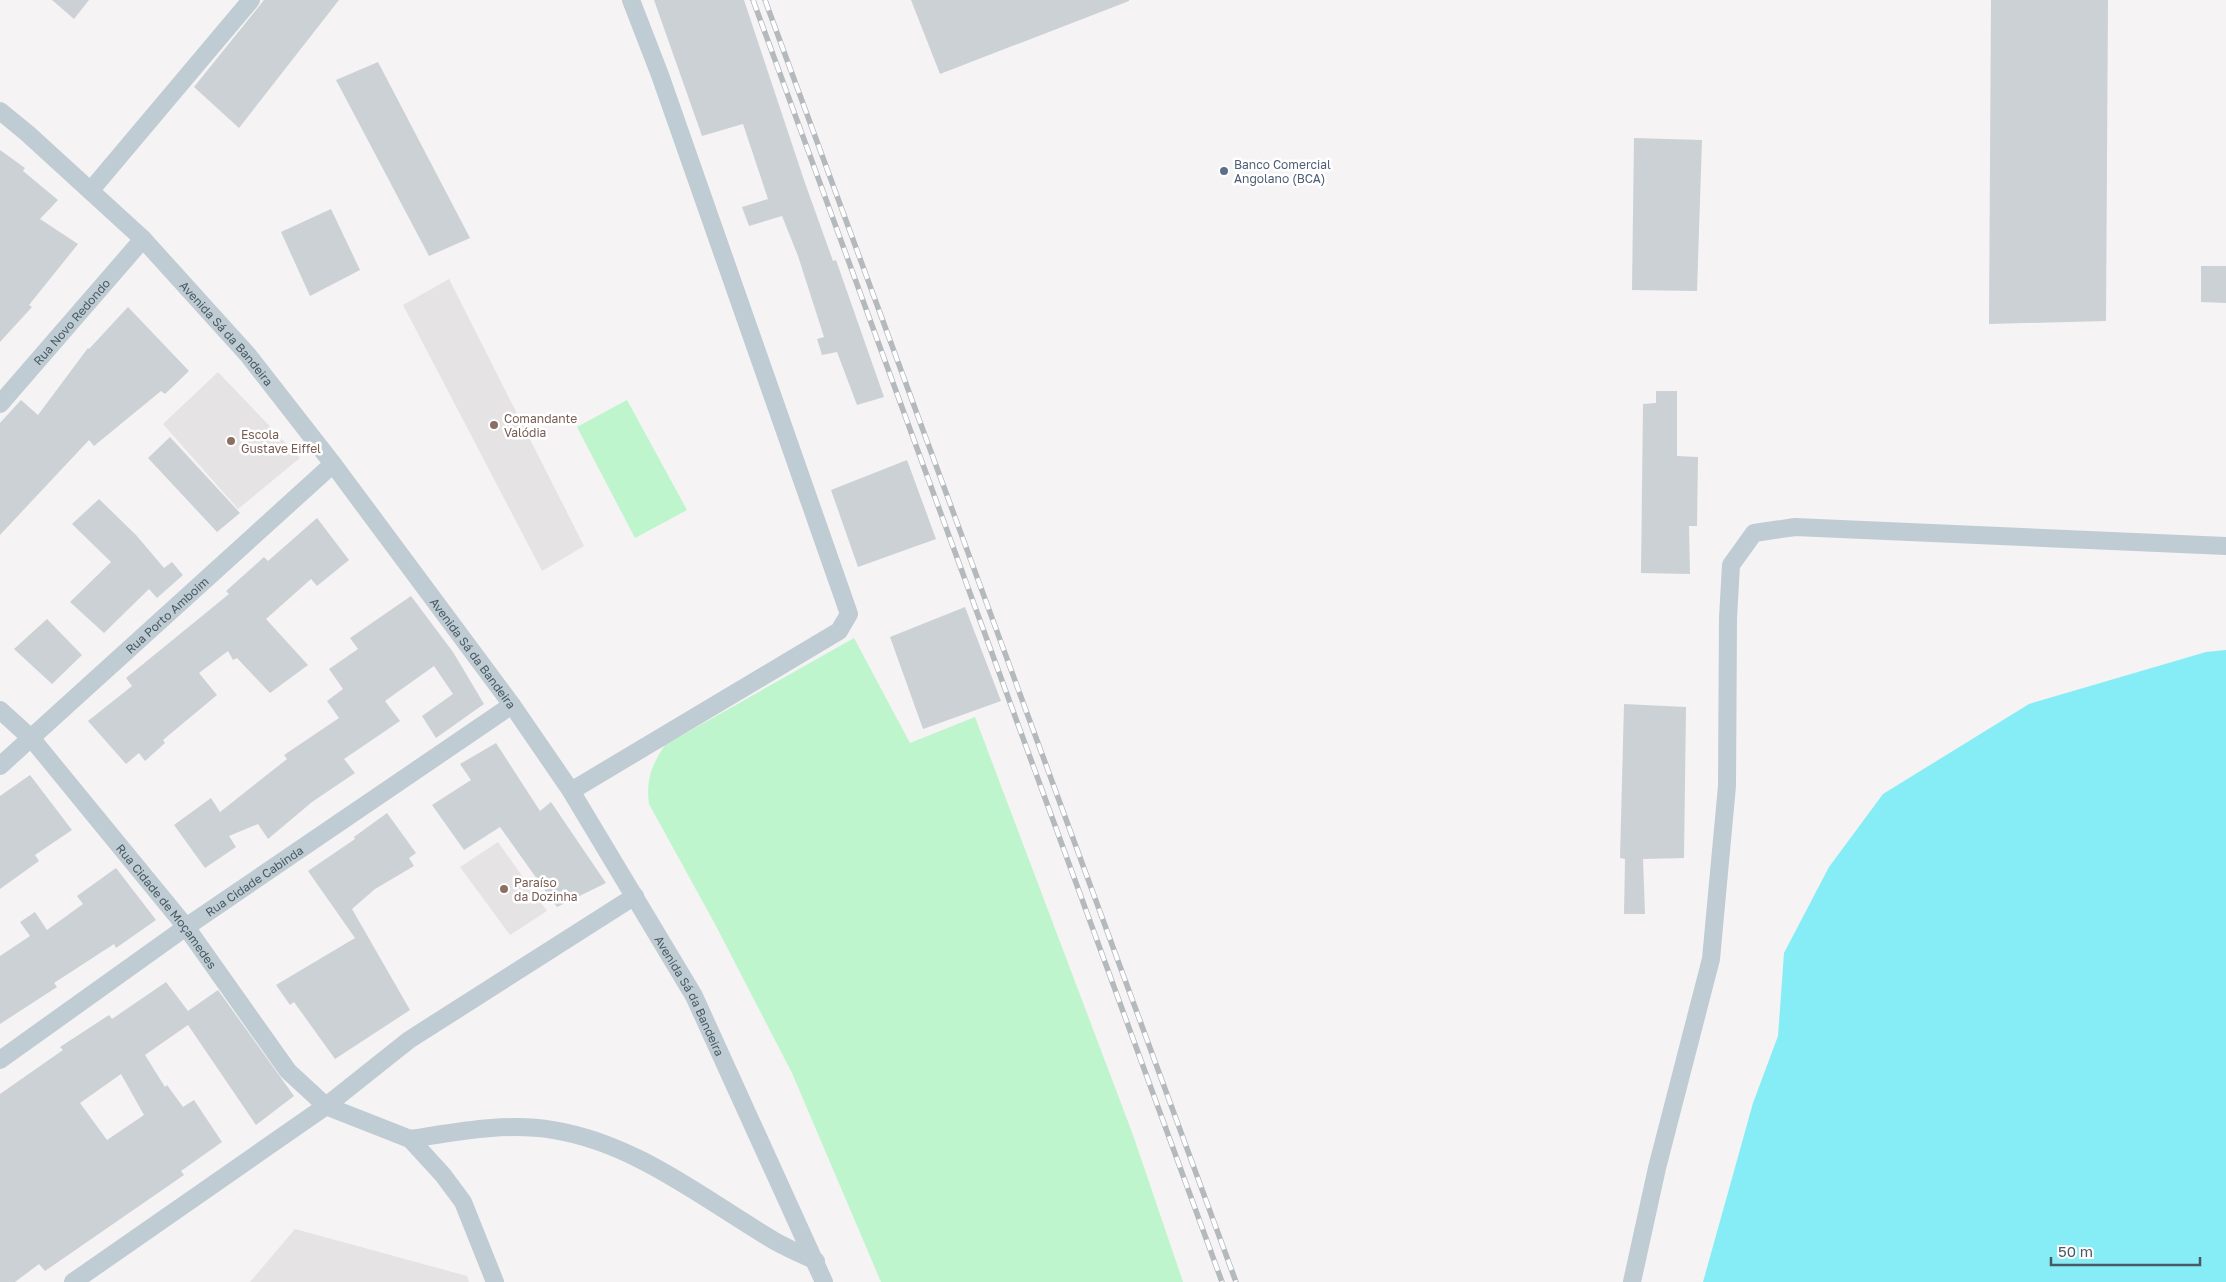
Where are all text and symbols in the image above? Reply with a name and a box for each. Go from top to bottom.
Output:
place label: Banco Comercial Angolano (BCA) [1234,157,1331,186]
marker: Banco Comercial Angolano (BCA) [1218,165,1230,177]
street label: Rua Novo Redondo [30,275,113,368]
street label: Avenida Sá da Bandeira [177,278,277,389]
place label: Comandante Valódia [504,411,577,440]
marker: Comandante Valódia [488,419,500,431]
place label: Escola Gustave Eiffel [241,427,321,456]
marker: Escola Gustave Eiffel [225,435,237,447]
street label: Rua Porto Amboim [122,573,211,656]
street label: Avenida Sá da Bandeira [427,595,519,711]
street label: Rua Cidade de Moçamedes [113,841,220,971]
street label: Rua Cidade Cabinda [202,842,306,919]
place label: Paraíso da Dozinha [514,875,578,904]
marker: Paraíso da Dozinha [498,883,510,895]
street label: Avenida Sá da Bandeira [652,933,728,1058]
scale bar [2051,1234,2200,1266]
text: 50 m [2058,1242,2093,1260]

